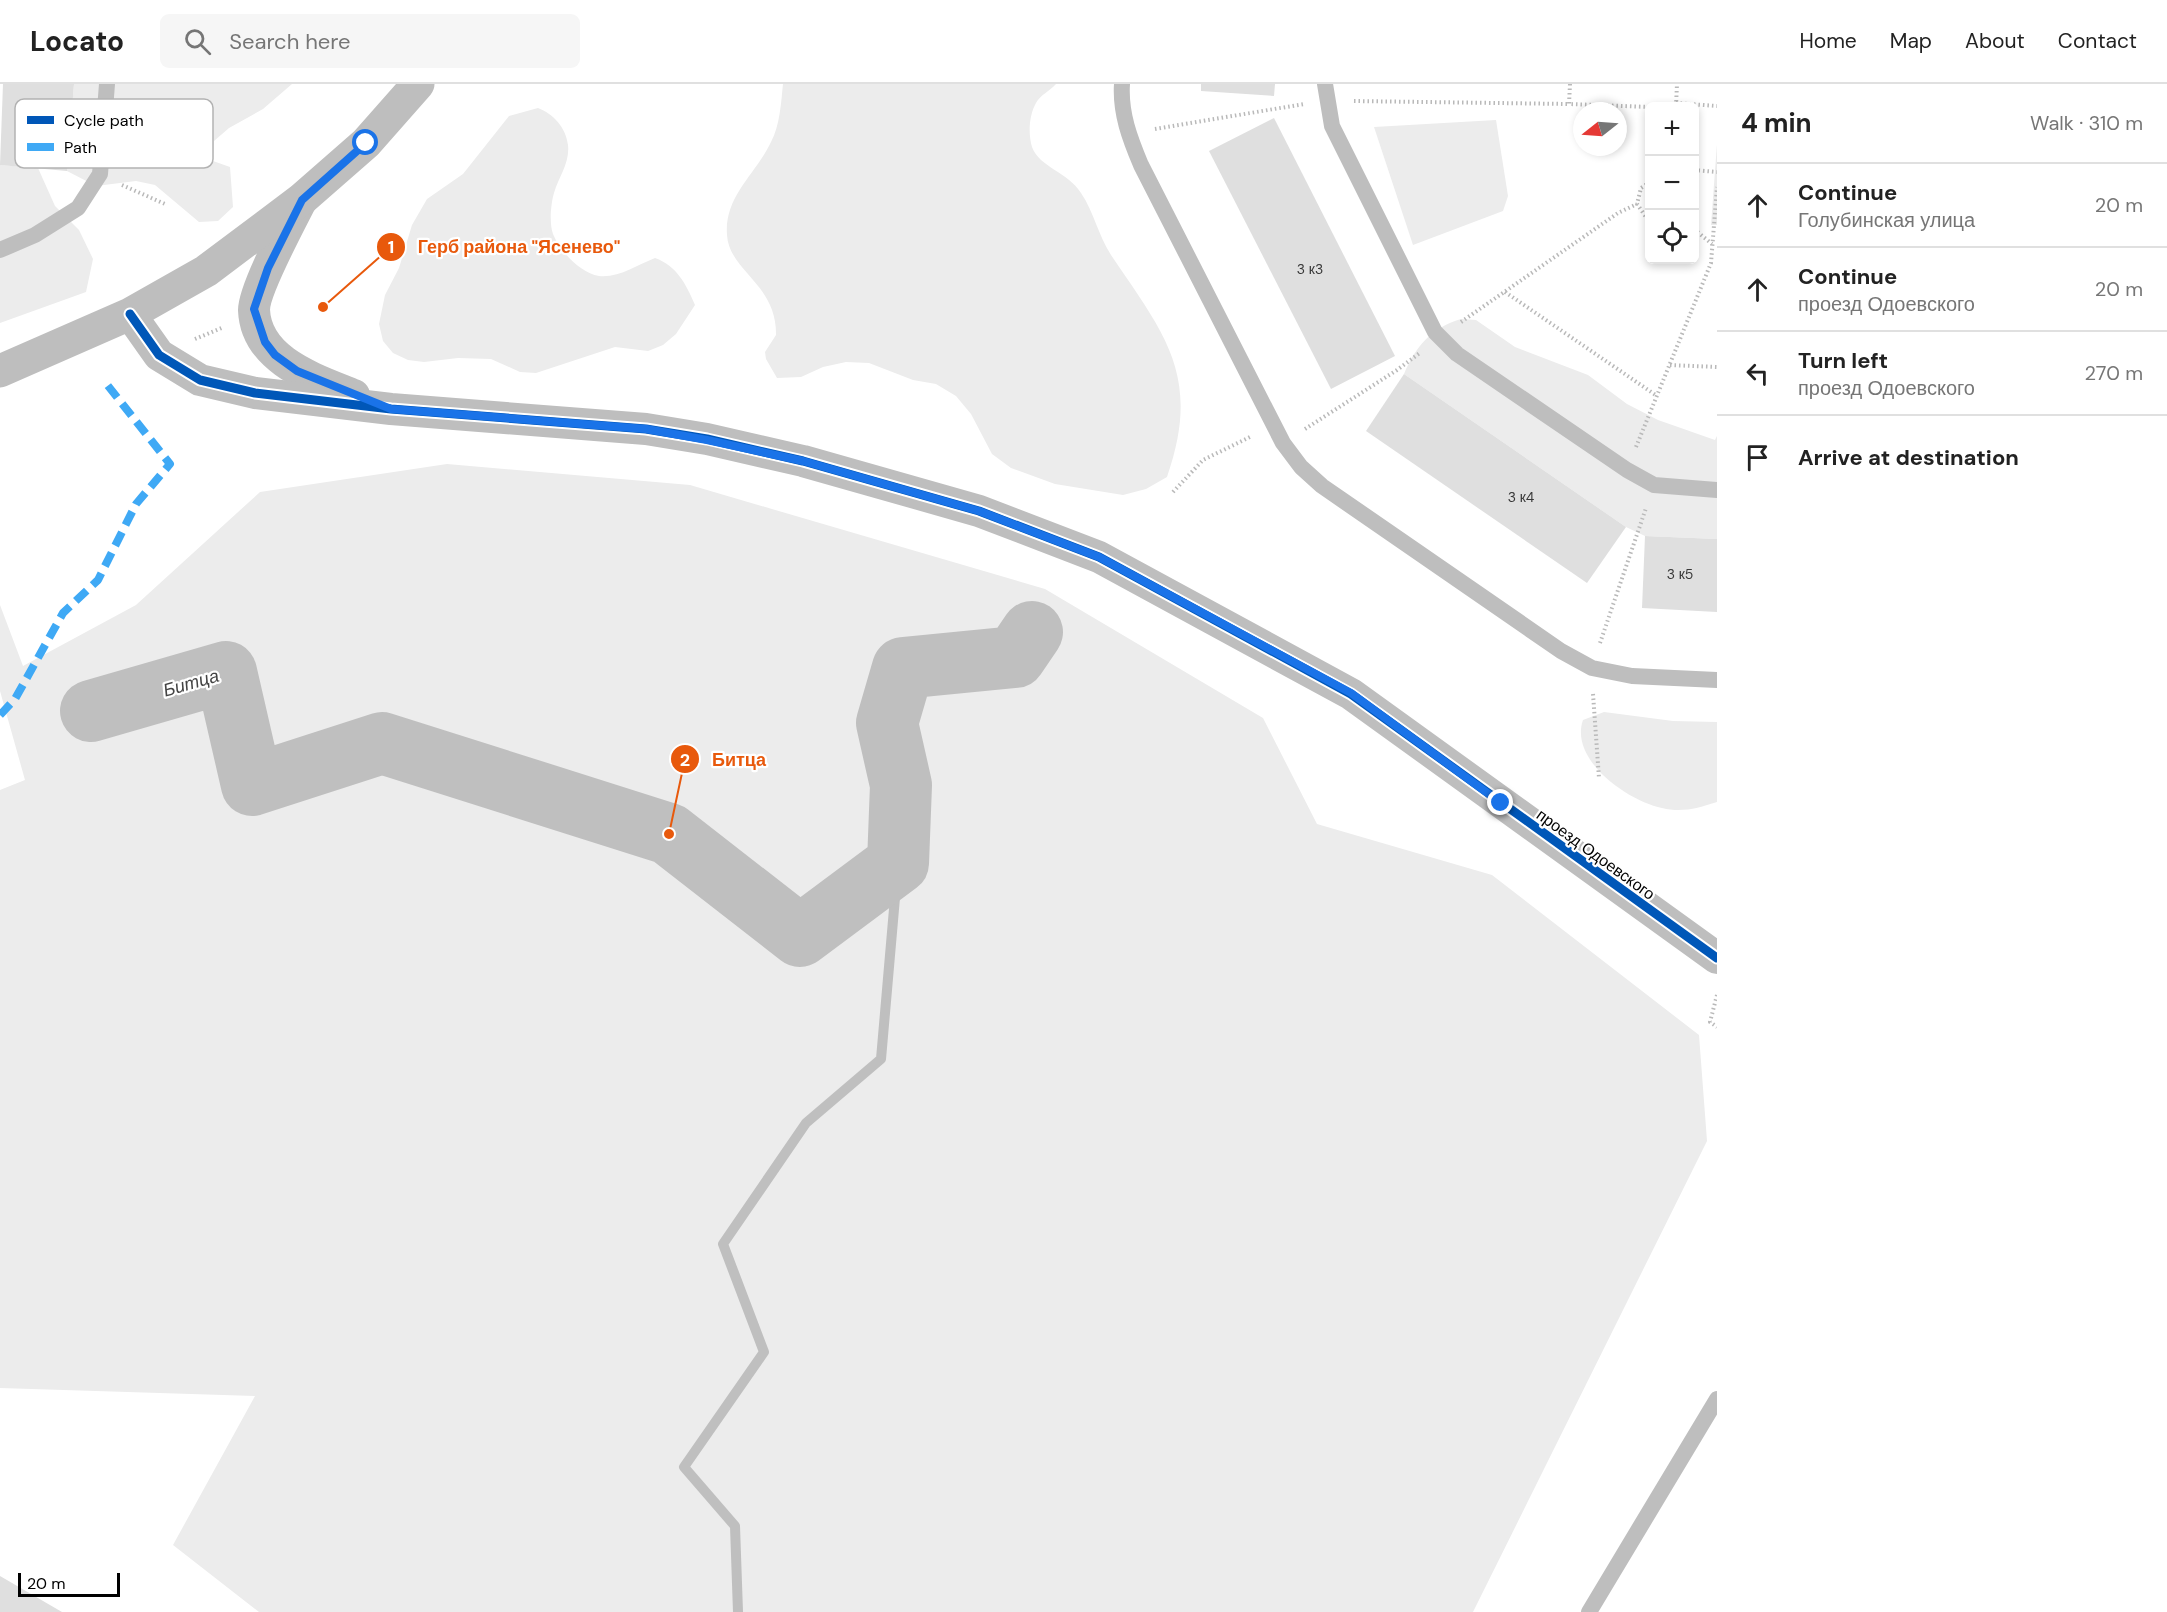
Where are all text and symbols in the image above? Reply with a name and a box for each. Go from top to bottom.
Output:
search box [160,14,580,68]
text: Locato [30,23,124,60]
icon: search [181,25,214,58]
text: Search here [229,27,351,56]
text: Home [1799,27,1857,55]
text: Map [1890,27,1932,55]
text: About [1965,27,2025,55]
text: Contact [2058,27,2137,55]
legend [15,99,213,168]
north arrow [1573,102,1627,156]
map controls [1645,102,1699,264]
button: + [1645,102,1699,156]
text: 4 min [1741,106,1812,140]
text: Cycle path [64,110,144,131]
text: Walk · 310 m [2030,110,2143,136]
route start [352,129,378,155]
text: Path [64,137,97,158]
button: − [1645,156,1699,210]
text: Continue [1798,178,1897,207]
icon: ahead [1741,189,1774,222]
text: 20 m [2095,192,2143,218]
text: Голубинская улица [1798,207,1975,233]
button: locate [1645,210,1699,264]
callout: Герб района "Ясенево" [376,229,633,265]
text: 1 [388,235,394,259]
text: Герб района "Ясенево" [418,235,620,259]
house number: 3 к3 [1297,260,1323,278]
text: Continue [1798,262,1897,291]
icon: ahead [1741,273,1774,306]
text: 20 m [2095,276,2143,302]
text: проезд Одоевского [1798,291,1975,317]
text: Turn left [1798,346,1888,375]
icon: left [1741,357,1774,390]
text: 270 m [2085,360,2143,386]
text: проезд Одоевского [1798,375,1975,401]
icon: arrive [1741,441,1774,474]
text: Arrive at destination [1798,443,2019,472]
house number: 3 к4 [1508,488,1535,506]
house number: 3 к5 [1667,565,1693,583]
water label: Битца [160,664,222,702]
callout: Битца [670,741,778,777]
text: 2 [680,748,690,772]
text: Битца [712,748,767,772]
route end [1487,789,1513,815]
street label: проезд Одоевского [1532,804,1659,905]
scale bar [18,1570,120,1598]
text: 20 m [27,1573,66,1594]

